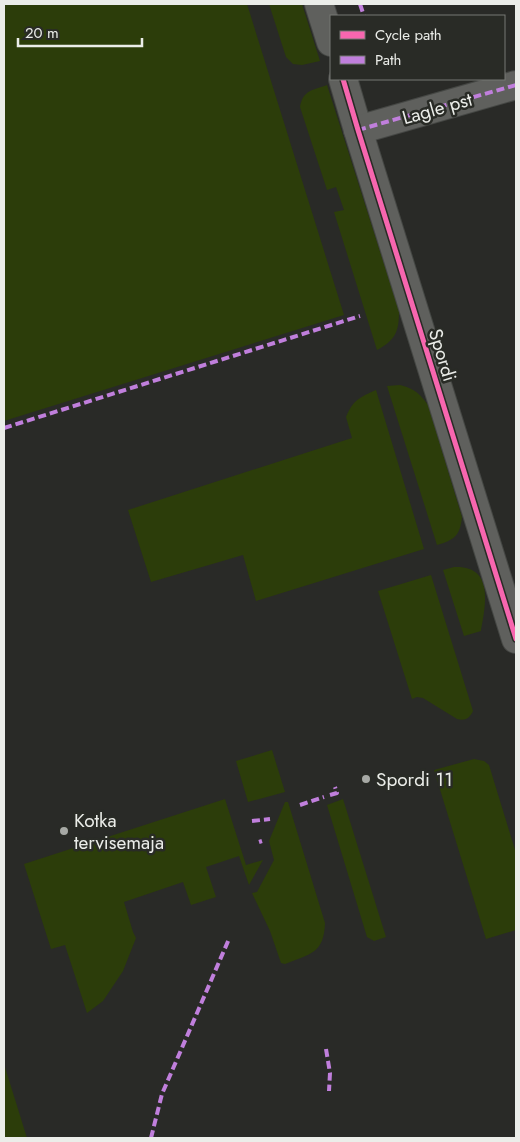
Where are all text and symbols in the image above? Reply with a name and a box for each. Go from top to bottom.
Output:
scale bar [18,15,141,47]
legend [330,15,505,80]
text: 20 m [25,22,59,44]
text: Cycle path [375,24,442,46]
text: Path [375,49,401,71]
street label: Lagle pst [399,86,476,131]
street label: Spordi [422,325,463,385]
place label: Spordi 11 [376,766,453,793]
marker: Spordi 11 [360,773,372,785]
place label: Kotka tervisemaja [74,807,164,856]
marker: Kotka tervisemaja [58,825,70,837]

